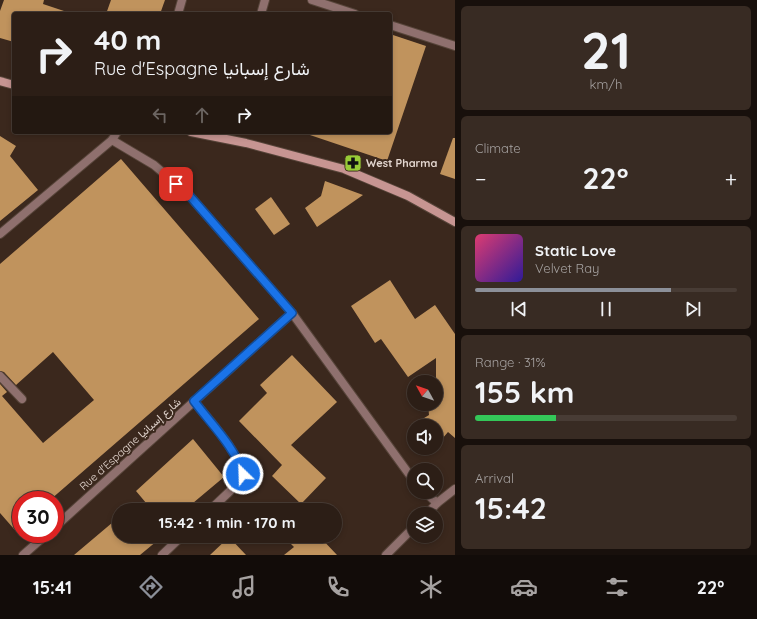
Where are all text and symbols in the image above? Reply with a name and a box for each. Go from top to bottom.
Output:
text: 21 [581,17,631,82]
text: 40 m [94,22,161,57]
icon: right [28,28,80,80]
text: Rue d'Espagne شارع إسبانيا [94,57,310,80]
text: km/h [590,76,622,92]
icon: left [149,104,171,126]
icon: ahead [191,104,213,126]
icon: right [233,104,255,126]
text: Climate [475,140,521,156]
pharmacy icon: West Pharma [343,153,363,173]
place label: West Pharma [366,156,437,170]
text: 22° [583,159,628,197]
text: − [475,165,486,193]
text: + [725,165,737,193]
pin [159,167,193,201]
icon: arrive [165,173,187,195]
text: Static Love [535,241,616,260]
text: Velvet Ray [535,260,600,276]
icon: previous [508,298,530,320]
icon: pause [595,298,617,320]
icon: next [682,298,704,320]
text: Range · 31% [475,354,546,370]
text: 155 km [475,373,574,411]
north arrow [407,375,443,411]
map controls [407,375,443,543]
street label: Rue d'Espagne شارع إسبانيا [76,394,185,494]
button: sound [407,419,443,455]
position arrow [222,453,264,495]
button: search [407,463,443,499]
text: Arrival [475,470,514,486]
text: 15:42 [475,489,547,527]
speed limit sign: 30 [12,491,64,543]
button: layers [407,507,443,543]
text: 15:42 · 1 min · 170 m [158,513,296,532]
icon: directions [137,573,165,601]
icon: music [230,573,258,601]
icon: phone [324,573,352,601]
icon: climate [417,573,445,601]
icon: car [510,573,538,601]
icon: filters [603,573,631,601]
text: 15:41 [33,576,72,599]
text: 22° [697,576,724,599]

